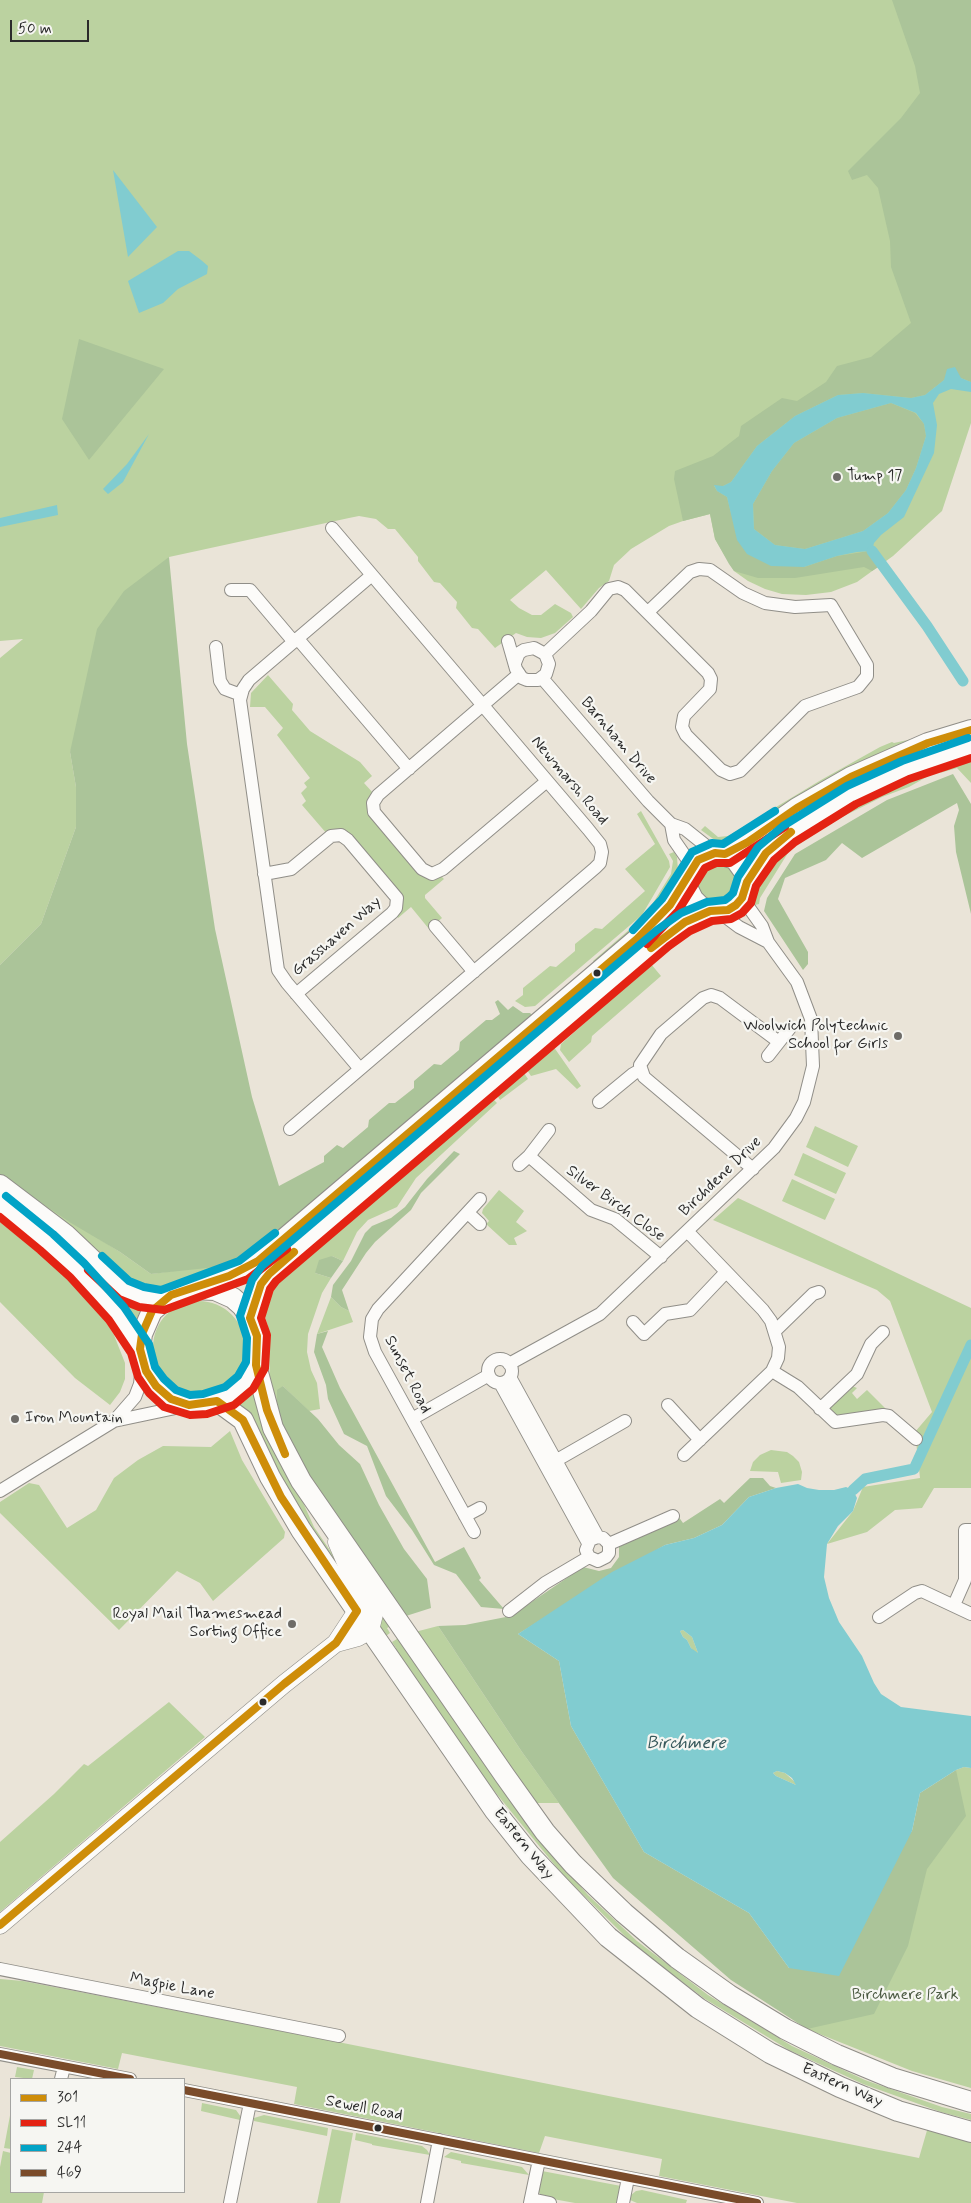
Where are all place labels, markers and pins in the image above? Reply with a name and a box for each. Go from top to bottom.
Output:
place label: Tump 17 [847,467,902,487]
marker: Tump 17 [831,471,843,483]
unlabelled marker [592,968,602,978]
place label: Woolwich Polytechnic School for Girls [743,1017,888,1055]
marker: Woolwich Polytechnic School for Girls [892,1030,904,1042]
place label: Iron Mountain [25,1409,123,1429]
marker: Iron Mountain [9,1413,21,1425]
place label: Royal Mail Thamesmead Sorting Office [113,1605,282,1643]
marker: Royal Mail Thamesmead Sorting Office [286,1618,298,1630]
unlabelled marker [258,1697,268,1707]
unlabelled marker [373,2123,383,2133]

